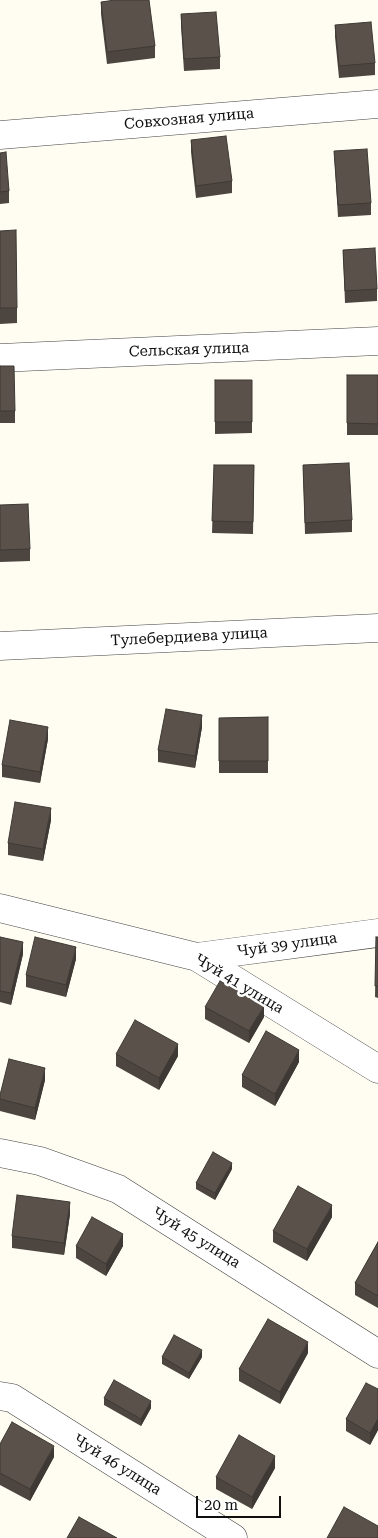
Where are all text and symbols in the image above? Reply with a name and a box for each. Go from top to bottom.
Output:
street label: Совхозная улица [123,104,255,134]
street label: Сельская улица [129,339,249,361]
street label: Тулебердиева улица [110,624,268,650]
street label: Чуй 39 улица [236,929,338,961]
street label: Чуй 41 улица [191,950,287,1018]
street label: Чуй 45 улица [149,1204,243,1272]
street label: Чуй 46 улица [70,1431,164,1499]
scale bar [198,1486,283,1518]
text: 20 m [204,1496,238,1514]

